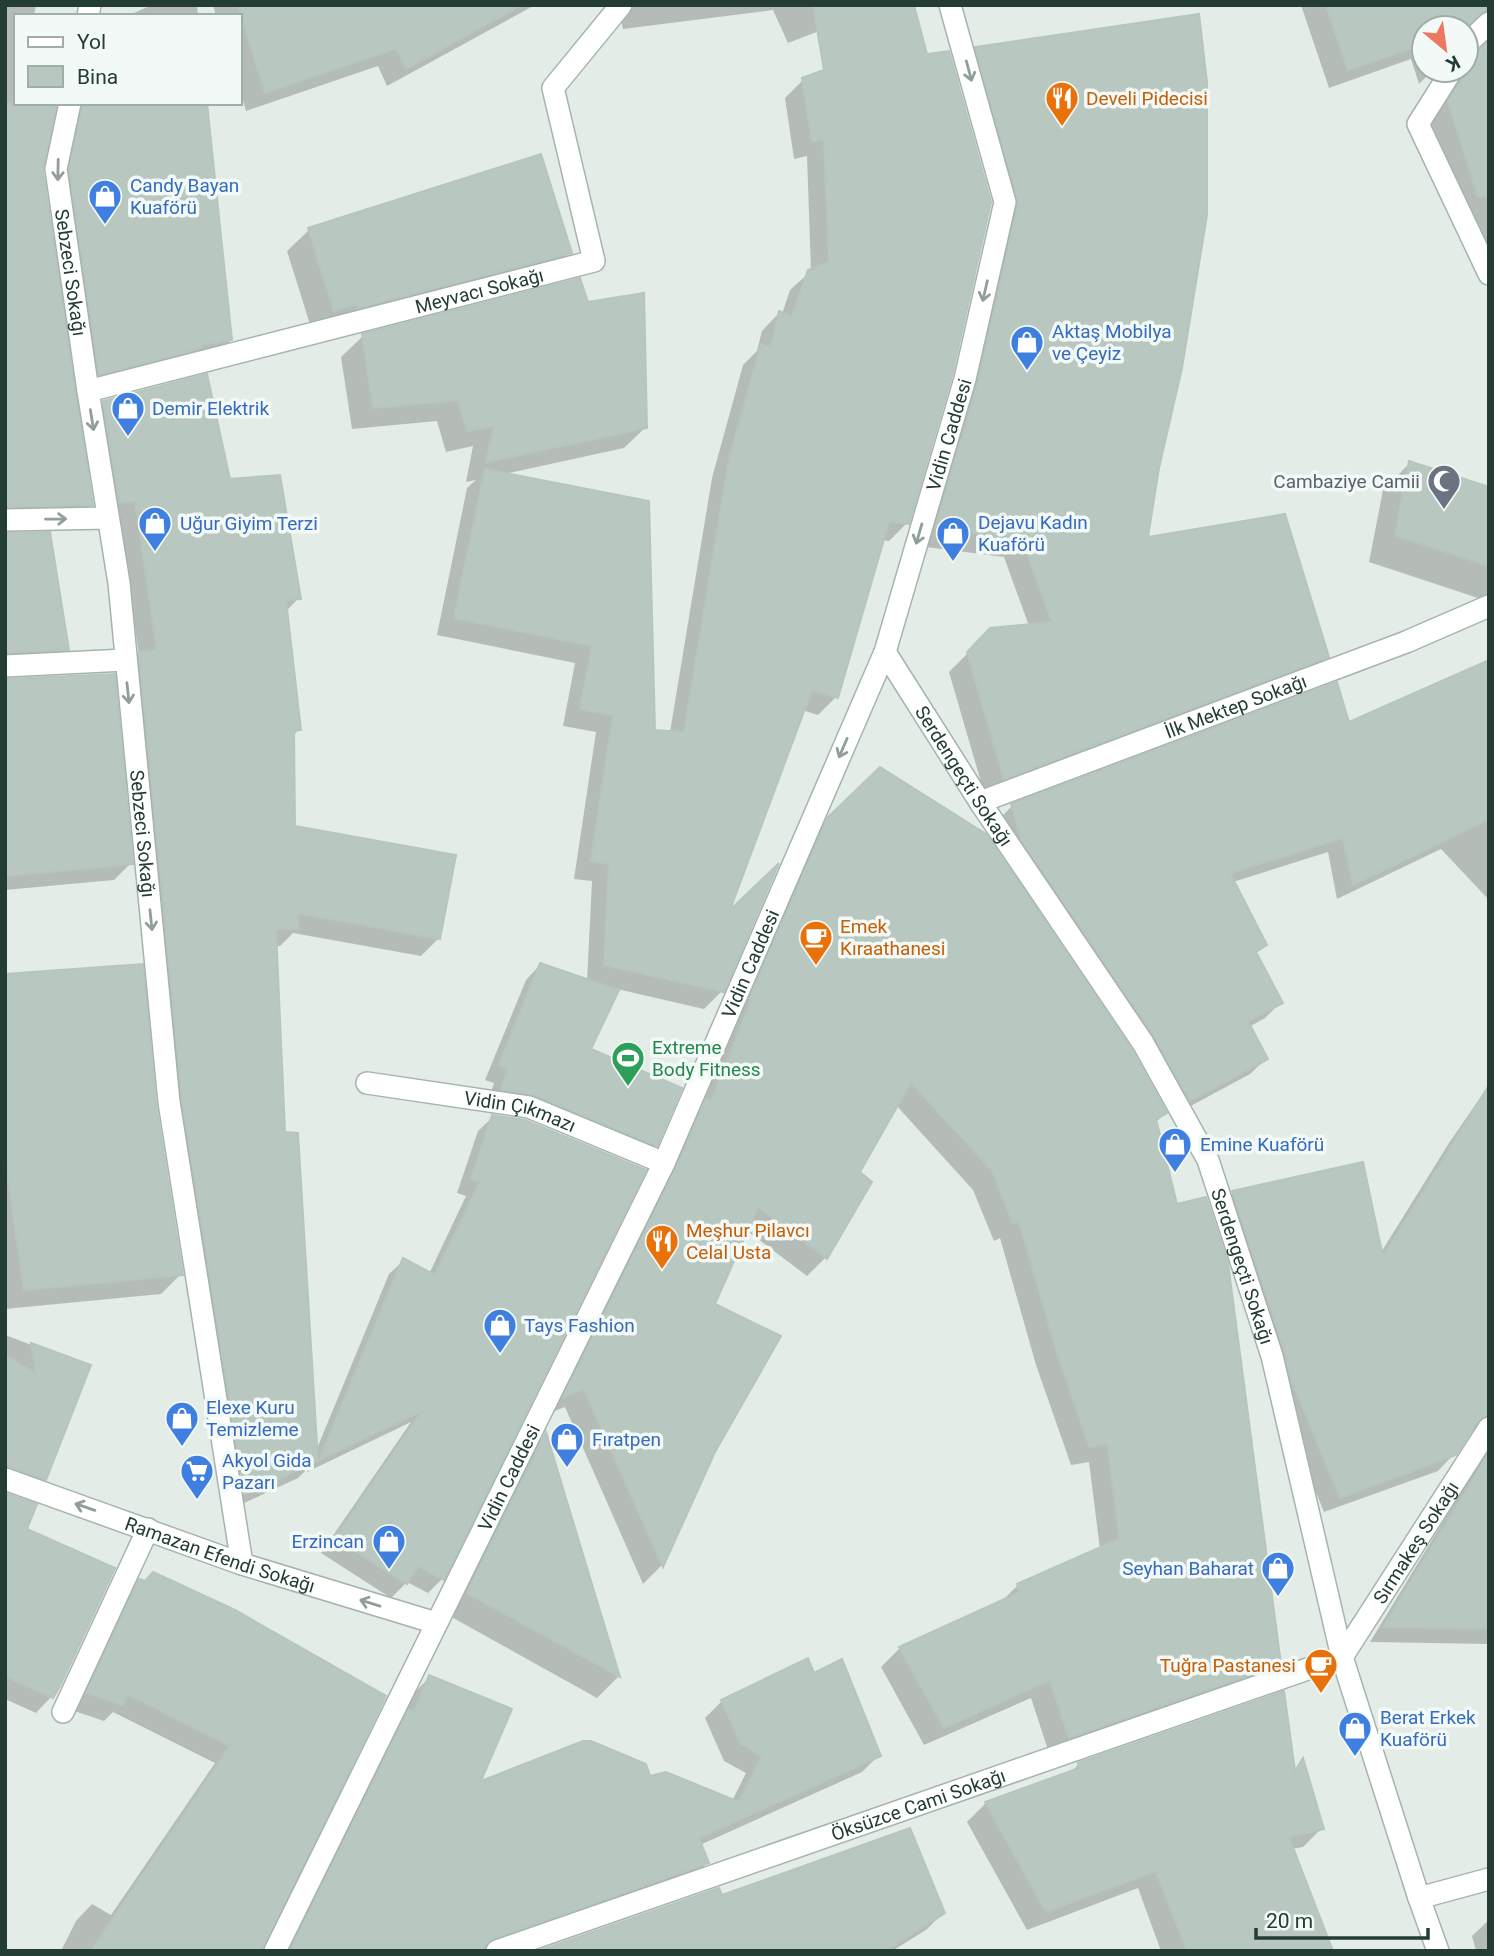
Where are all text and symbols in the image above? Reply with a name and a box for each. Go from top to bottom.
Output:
legend [14,14,242,105]
north arrow [1410,14,1480,84]
text: Yol [77,30,106,54]
text: K [1441,50,1464,77]
one-way arrow [964,59,977,81]
text: Bina [77,65,118,89]
restaurant icon: Develi Pidecisi [1043,79,1081,128]
place label: Develi Pidecisi [1086,87,1208,110]
one-way arrow [51,158,65,181]
place label: Candy Bayan Kuaförü [130,174,239,219]
shop icon: Candy Bayan Kuaförü [86,177,124,226]
street label: Sebzeci Sokağı [50,207,91,337]
street label: Meyvacı Sokağı [413,263,546,318]
one-way arrow [977,279,991,302]
place label: Aktaş Mobilya ve Çeyiz [1052,320,1172,365]
shop icon: Aktaş Mobilya ve Çeyiz [1008,323,1046,372]
street label: Vidin Caddesi [921,376,976,494]
shop icon: Demir Elektrik [109,389,147,438]
place label: Demir Elektrik [152,397,269,420]
one-way arrow [86,408,99,430]
mosque icon: Cambaziye Camii [1425,462,1463,511]
place label: Cambaziye Camii [1273,470,1420,493]
shop icon: Uğur Giyim Terzi [136,504,174,553]
place label: Dejavu Kadın Kuaförü [978,511,1088,556]
one-way arrow [45,512,68,526]
place label: Uğur Giyim Terzi [180,512,318,535]
shop icon: Dejavu Kadın Kuaförü [934,514,972,563]
one-way arrow [912,523,925,545]
street label: İlk Mektep Sokağı [1161,669,1310,743]
one-way arrow [122,682,135,704]
street label: Serdengeçti Sokağı [910,701,1018,851]
one-way arrow [836,737,849,759]
street label: Sebzeci Sokağı [126,769,161,898]
street label: Vidin Caddesi [717,906,784,1021]
one-way arrow [145,908,158,931]
place label: Emek Kıraathanesi [840,915,945,960]
cafe icon: Emek Kıraathanesi [797,918,835,967]
place label: Extreme Body Fitness [652,1036,761,1081]
sports icon: Extreme Body Fitness [609,1039,647,1088]
street label: Vidin Çıkmazı [463,1086,579,1137]
shop icon: Emine Kuaförü [1156,1125,1194,1174]
place label: Emine Kuaförü [1200,1133,1324,1156]
street label: Serdengeçti Sokağı [1206,1185,1279,1347]
place label: Meşhur Pilavcı Celal Usta [686,1219,810,1264]
restaurant icon: Meşhur Pilavcı Celal Usta [643,1222,681,1271]
shop icon: Tays Fashion [481,1306,519,1355]
place label: Tays Fashion [524,1314,635,1337]
place label: Elexe Kuru Temizleme [206,1396,299,1441]
shop icon: Elexe Kuru Temizleme [163,1399,201,1448]
street label: Vidin Caddesi [473,1420,545,1535]
shop icon: Fıratpen [548,1420,586,1469]
place label: Fıratpen [592,1428,661,1451]
place label: Akyol Gida Pazarı [222,1449,312,1494]
supermarket icon: Akyol Gida Pazarı [178,1452,216,1501]
street label: Sırmakeş Sokağı [1368,1477,1463,1608]
one-way arrow [74,1500,96,1513]
street label: Ramazan Efendi Sokağı [122,1512,318,1597]
shop icon: Erzincan [370,1522,408,1571]
place label: Erzincan [291,1530,364,1553]
shop icon: Seyhan Baharat [1259,1549,1297,1598]
place label: Seyhan Baharat [1122,1557,1254,1580]
one-way arrow [360,1596,382,1609]
cafe icon: Tuğra Pastanesi [1302,1646,1340,1695]
place label: Tuğra Pastanesi [1160,1654,1296,1677]
place label: Berat Erkek Kuaförü [1380,1706,1476,1751]
shop icon: Berat Erkek Kuaförü [1336,1709,1374,1758]
street label: Öksüzce Cami Sokağı [828,1763,1009,1845]
scale bar [1256,1896,1428,1940]
text: 20 m [1266,1909,1313,1933]

